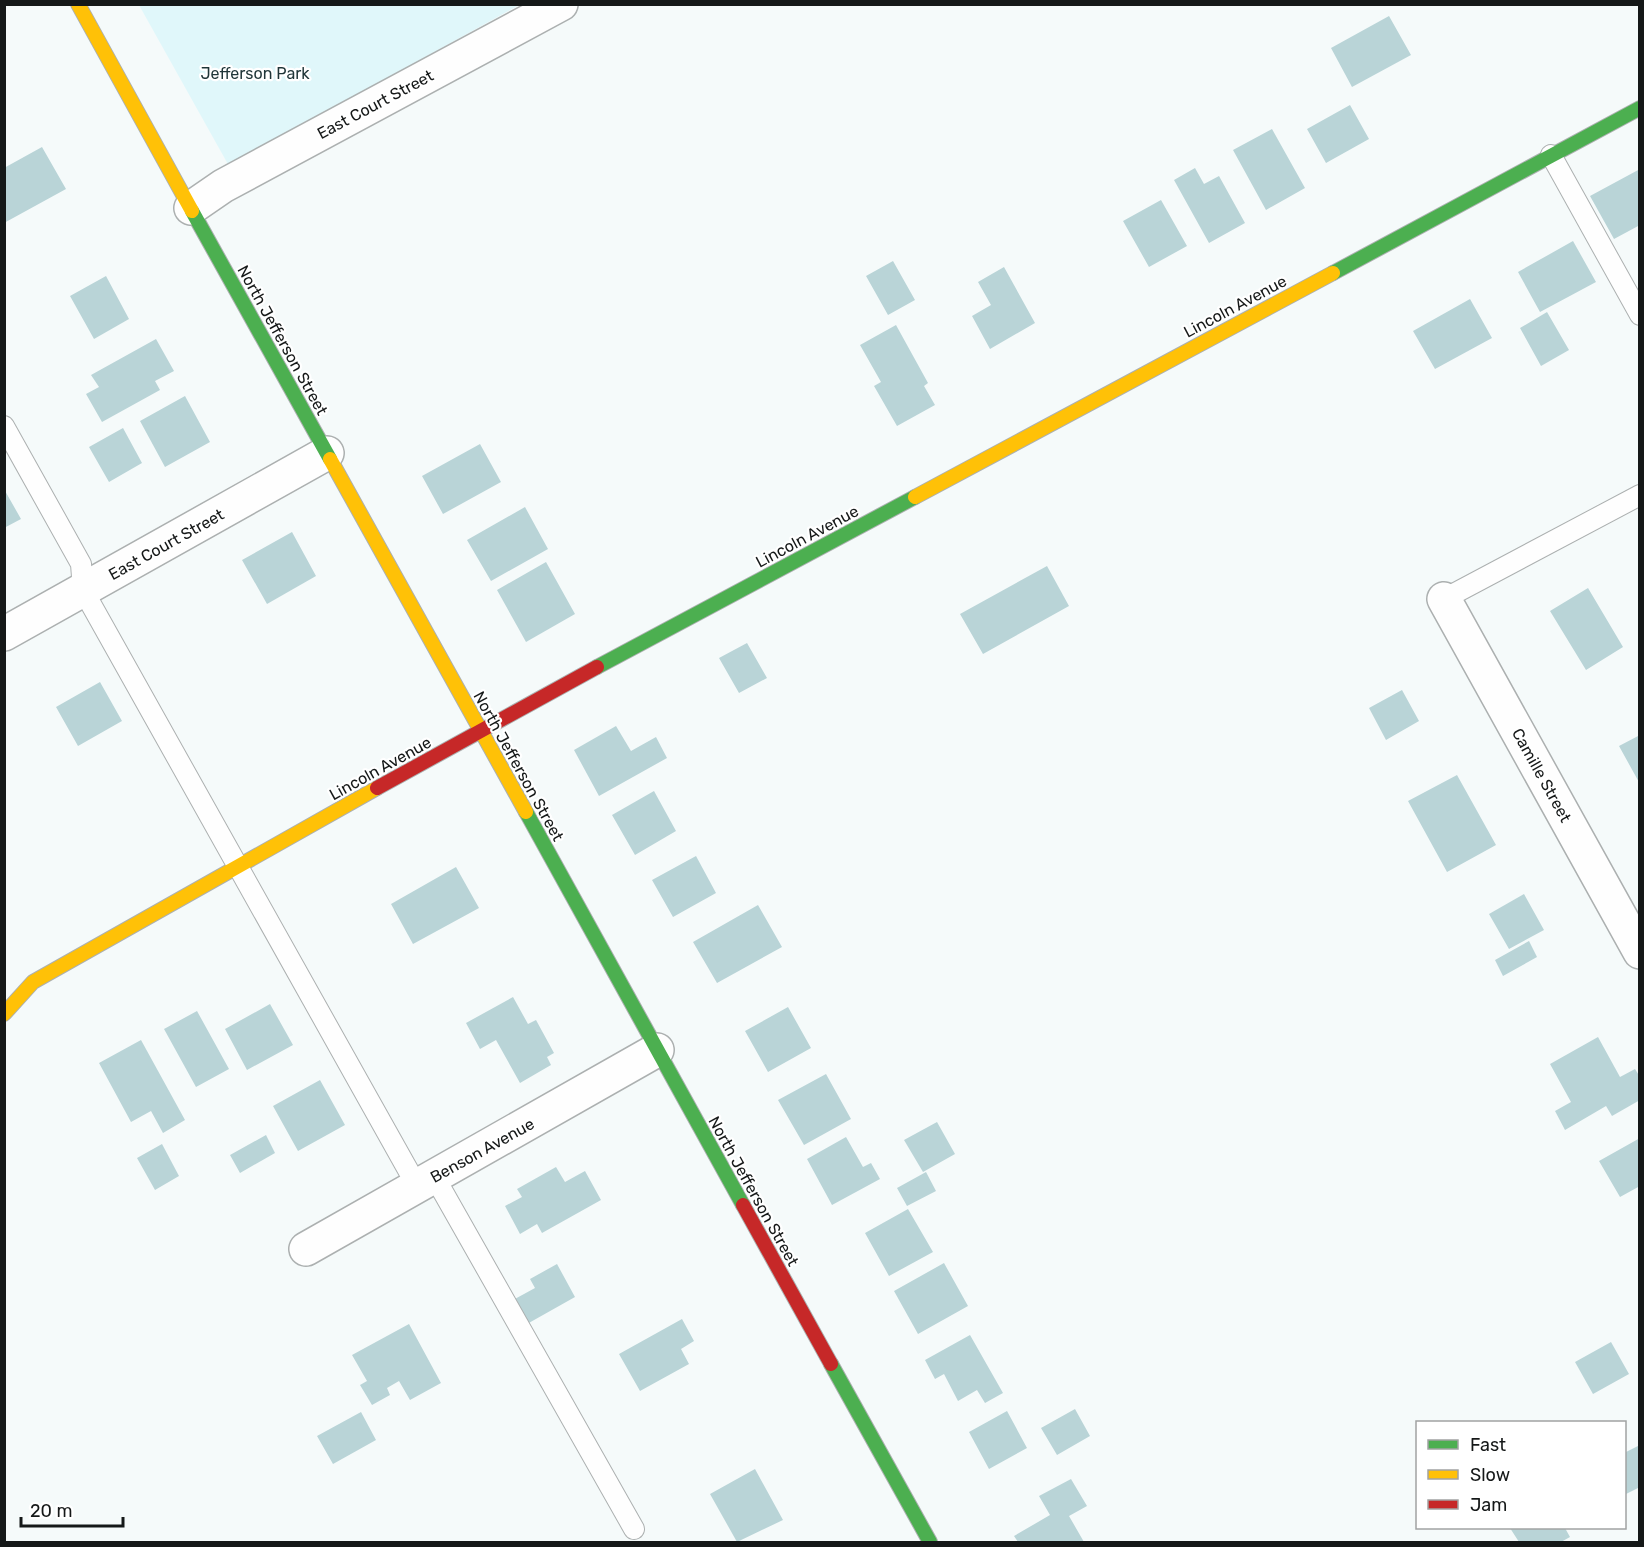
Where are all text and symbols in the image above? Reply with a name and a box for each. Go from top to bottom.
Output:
park label: Jefferson Park [200,64,310,83]
street label: East Court Street [314,66,437,143]
street label: North Jefferson Street [233,262,332,419]
street label: Lincoln Avenue [1181,271,1290,342]
street label: Lincoln Avenue [753,501,862,572]
street label: East Court Street [105,505,227,584]
street label: North Jefferson Street [469,688,568,845]
street label: Camille Street [1508,725,1575,826]
street label: Lincoln Avenue [326,733,435,804]
street label: North Jefferson Street [704,1113,803,1270]
street label: Benson Avenue [427,1114,538,1187]
legend [1416,1421,1626,1529]
text: Fast [1470,1434,1506,1456]
text: Slow [1470,1464,1510,1486]
scale bar [21,1490,123,1528]
text: Jam [1470,1494,1507,1516]
text: 20 m [30,1500,72,1522]

